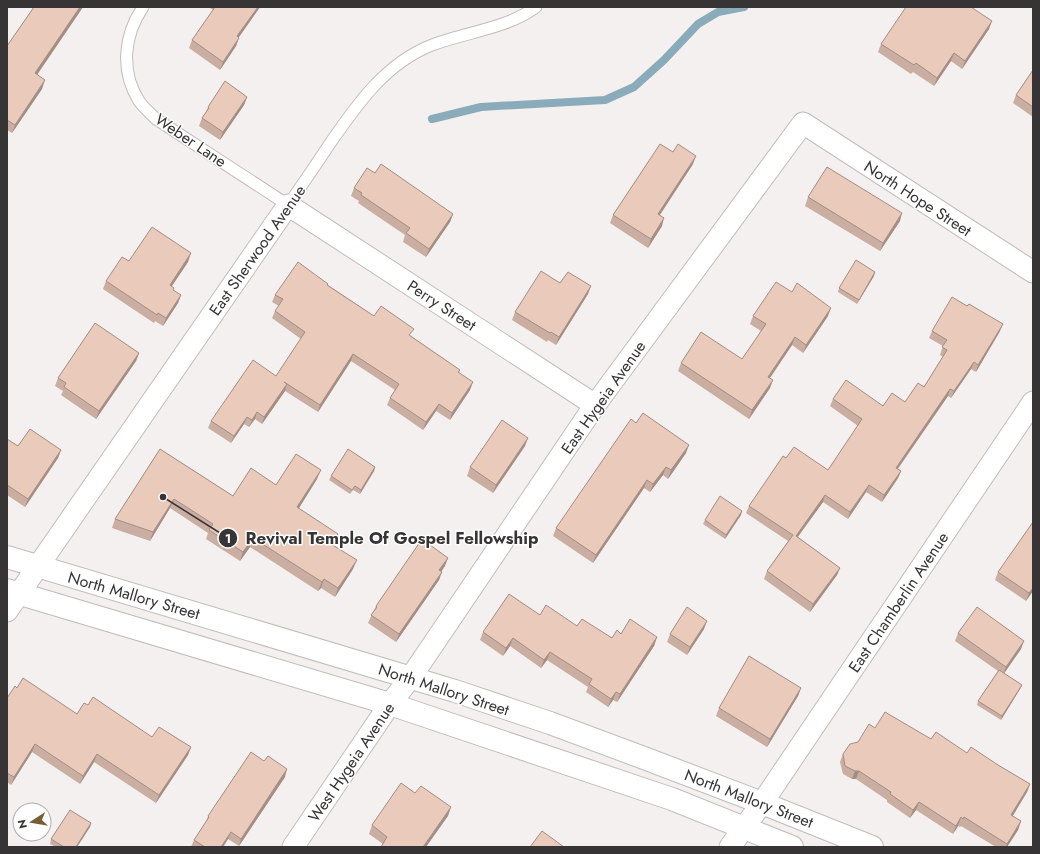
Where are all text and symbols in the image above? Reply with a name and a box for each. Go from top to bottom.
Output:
street label: Weber Lane [150,108,231,173]
street label: North Hope Street [859,155,976,242]
street label: East Sherwood Avenue [204,180,311,320]
street label: Perry Street [403,275,481,336]
street label: East Hygeia Avenue [556,336,651,459]
callout: Revival Temple Of Gospel Fellowship [218,524,547,553]
text: Revival Temple Of Gospel Fellowship [246,526,538,550]
street label: East Chamberlin Avenue [843,528,954,677]
text: 1 [225,530,231,548]
street label: North Mallory Street [65,566,203,625]
street label: North Mallory Street [375,657,512,722]
street label: West Hygeia Avenue [303,698,400,827]
street label: North Mallory Street [681,763,817,834]
north arrow [12,802,52,842]
text: N [13,818,31,830]

